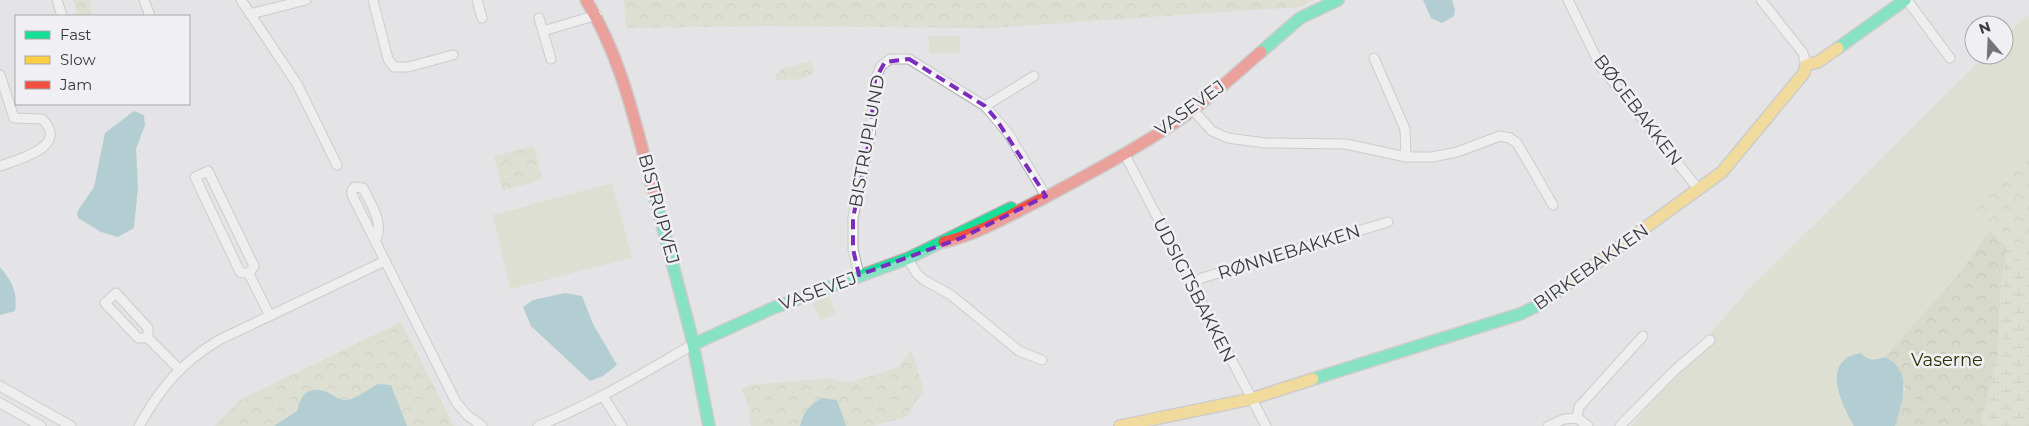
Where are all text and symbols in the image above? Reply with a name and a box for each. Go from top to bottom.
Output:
legend [15,15,190,105]
north arrow [1964,15,2014,65]
text: N [1976,17,1993,38]
text: Fast [60,25,91,44]
text: Slow [60,50,96,69]
street label: BØGEBAKKEN [1589,50,1687,170]
street label: BISTRUPLUND [845,73,889,209]
text: Jam [59,75,92,94]
street label: VASEVEJ [1151,75,1229,141]
street label: BISTRUPVEJ [634,151,684,267]
street label: UDSIGTSBAKKEN [1148,214,1240,366]
street label: BIRKEBAKKEN [1529,219,1653,315]
street label: RØNNEBAKKEN [1215,220,1363,284]
street label: VASEVEJ [776,267,860,315]
park label: Vaserne [1911,349,1983,371]

